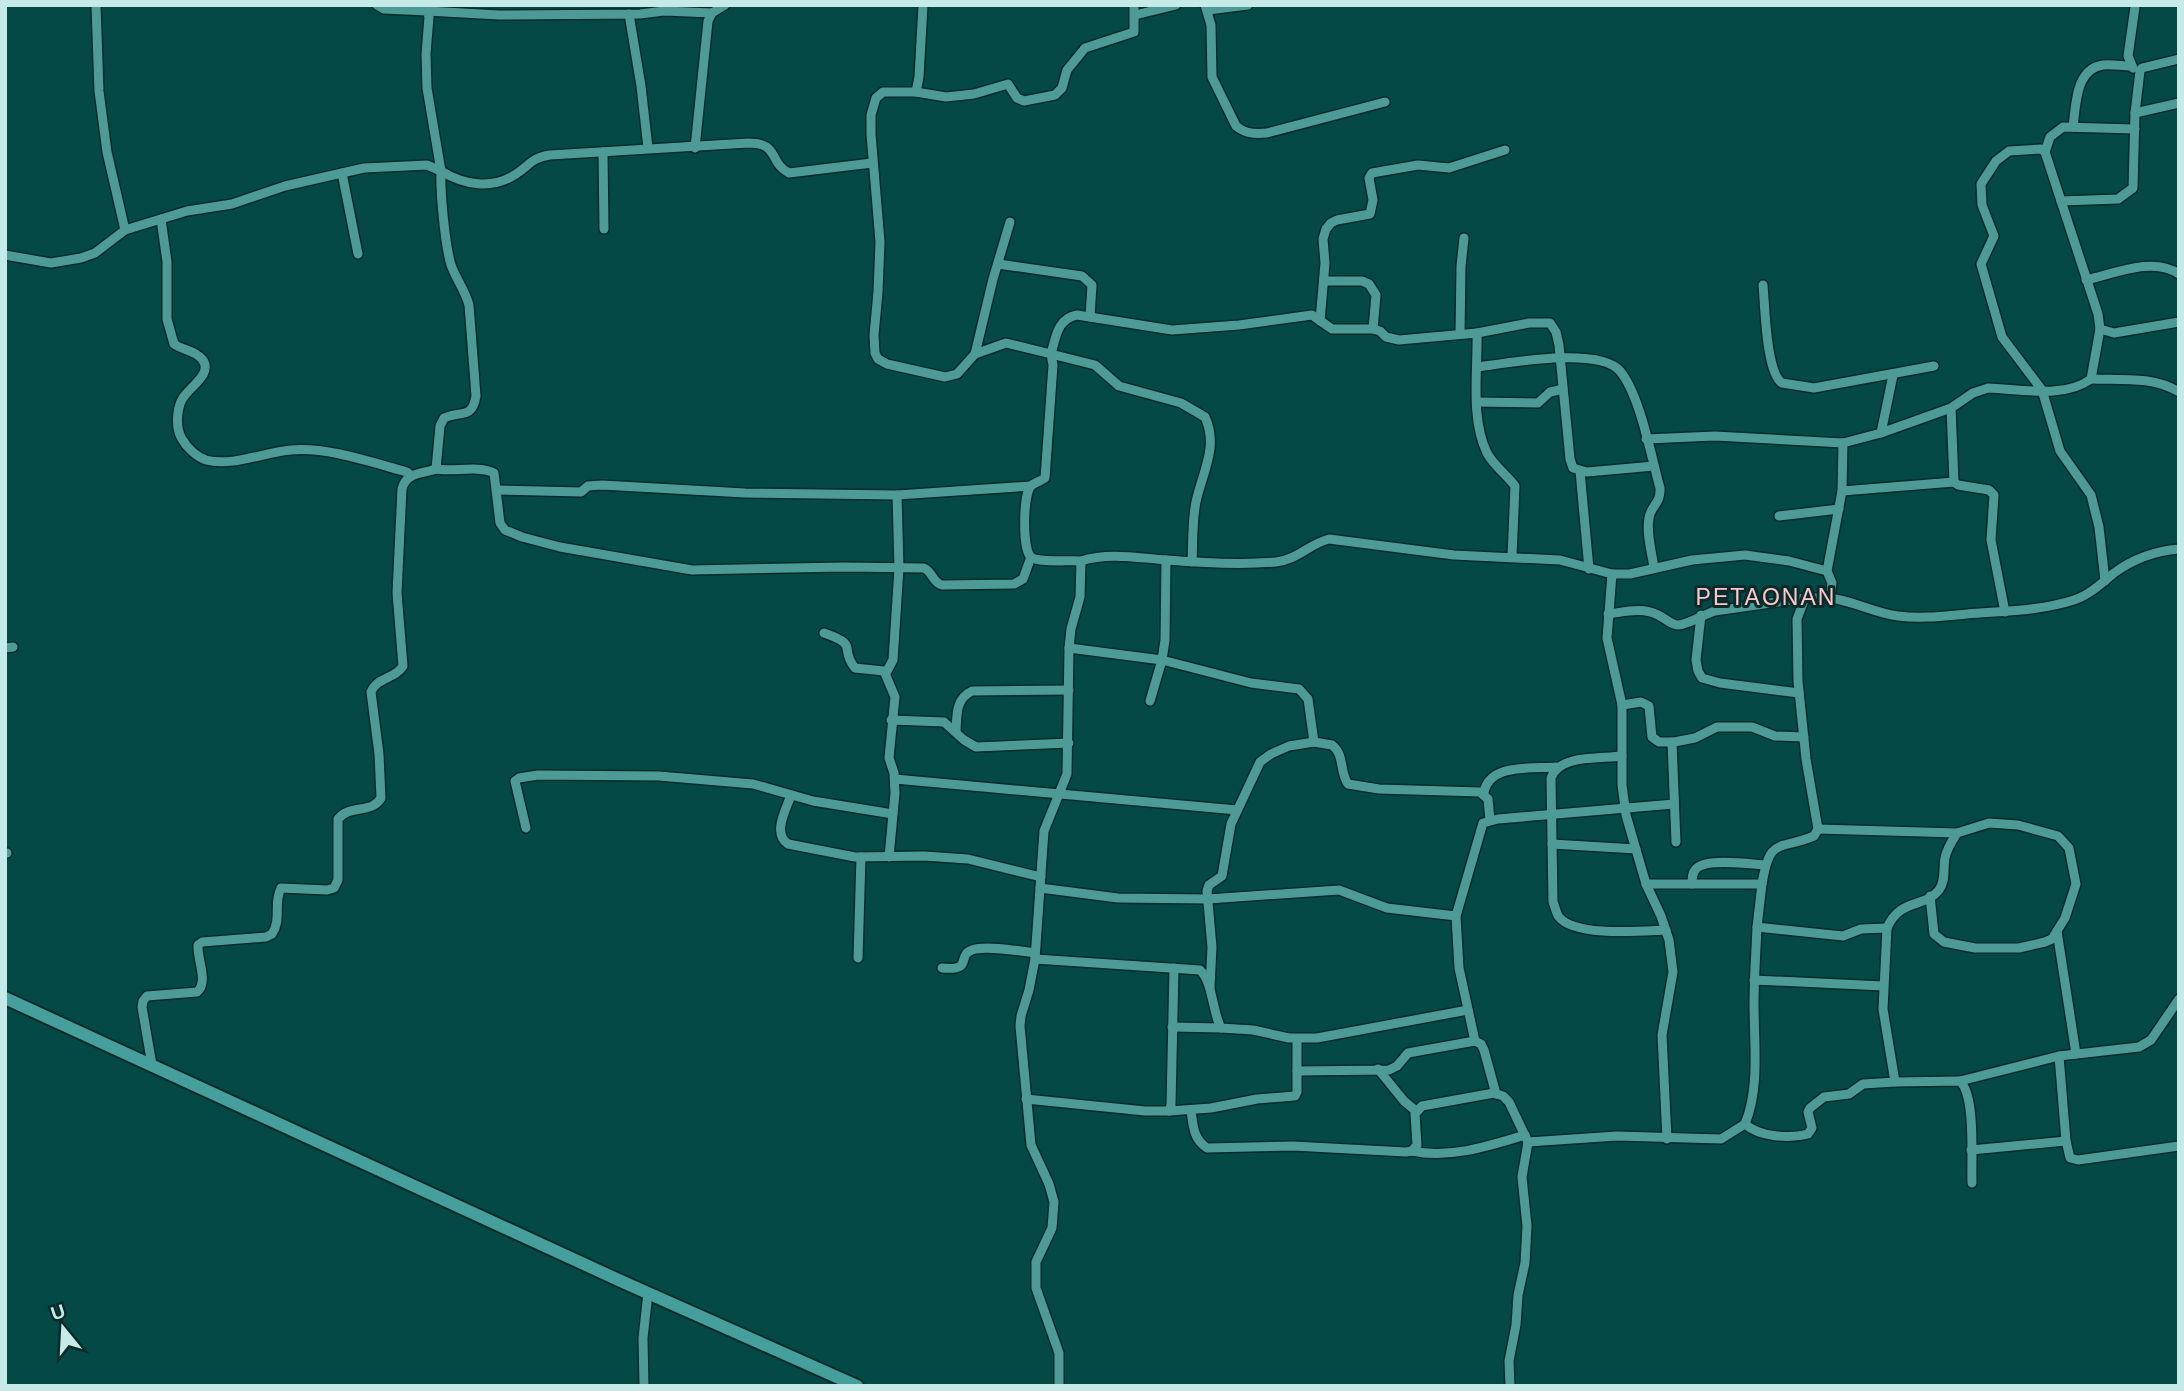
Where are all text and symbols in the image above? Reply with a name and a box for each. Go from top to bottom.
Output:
district label: PETAONAN [1696,584,1836,610]
north arrow [28,1293,98,1363]
text: U [48,1300,68,1324]

